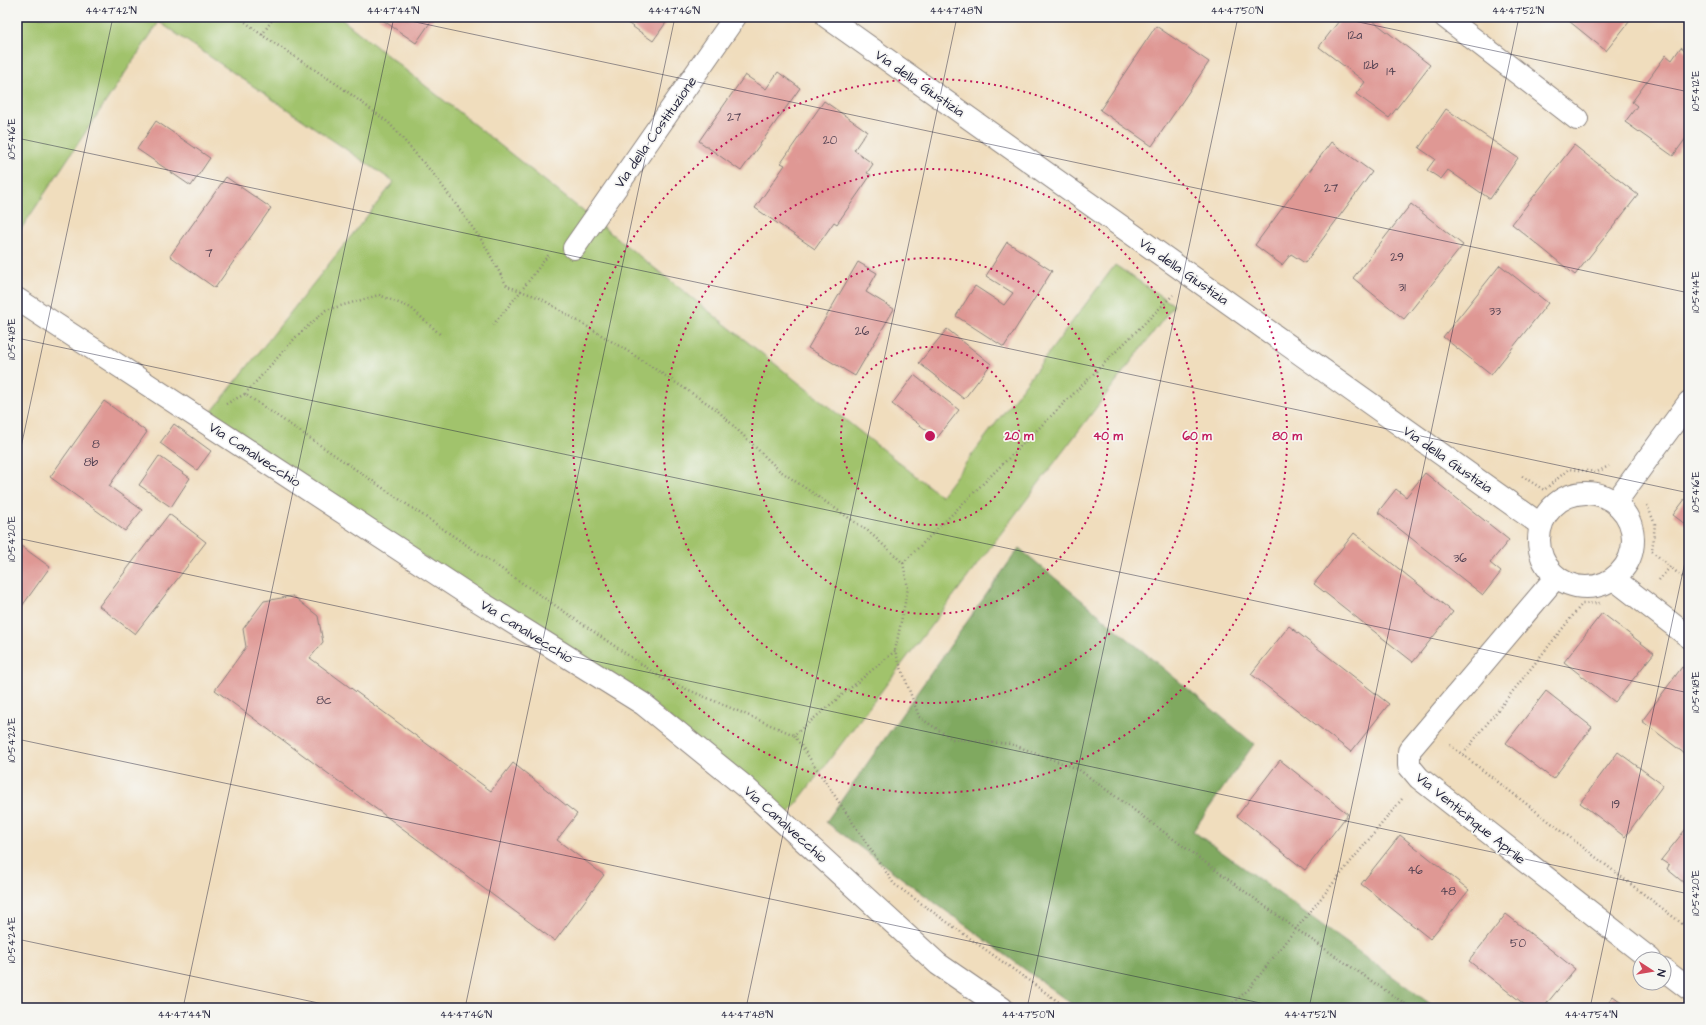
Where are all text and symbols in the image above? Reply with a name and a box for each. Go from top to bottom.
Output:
text: 44°47'42"N [85,4,137,18]
text: 44°47'44"N [367,4,419,18]
text: 44°47'46"N [648,4,700,18]
text: 44°47'48"N [930,4,982,18]
text: 44°47'50"N [1211,4,1263,18]
text: 44°47'52"N [1492,4,1544,18]
house number: 12a [1348,27,1362,44]
street label: Via della Giustizia [871,45,968,122]
house number: 12b [1363,57,1379,74]
house number: 14 [1386,63,1396,80]
text: 10°54'12"E [1689,71,1703,111]
street label: Via della Costituzione [610,72,702,193]
house number: 27 [727,109,742,126]
text: 10°54'16"E [5,118,19,160]
house number: 20 [823,132,838,149]
house number: 27 [1324,180,1339,197]
street label: Via della Giustizia [1135,233,1232,310]
house number: 7 [205,245,213,262]
house number: 29 [1390,249,1404,266]
text: 10°54'14"E [1689,271,1703,313]
house number: 31 [1398,279,1406,296]
house number: 33 [1489,303,1501,320]
text: 10°54'18"E [5,318,19,360]
house number: 26 [855,323,870,340]
street label: Via Canalvecchio [204,417,305,492]
street label: Via della Giustizia [1399,421,1496,498]
text: 20 m [1004,428,1034,445]
text: 40 m [1093,428,1124,445]
text: 60 m [1182,428,1212,445]
text: 80 m [1272,428,1302,445]
centre of rings [923,429,937,443]
house number: 8 [92,436,100,453]
house number: 8b [84,454,99,471]
text: 10°54'16"E [1689,471,1703,513]
text: 10°54'20"E [5,516,19,562]
house number: 36 [1453,550,1467,567]
street label: Via Canalvecchio [476,595,577,669]
text: 10°54'18"E [1689,671,1703,713]
house number: 8c [316,692,332,709]
text: 10°54'22"E [5,717,19,763]
street label: Via Venticinque Aprile [1411,768,1530,870]
street label: Via Canalvecchio [739,782,832,868]
house number: 19 [1612,796,1620,813]
house number: 46 [1407,862,1423,879]
text: 10°54'20"E [1689,870,1703,916]
house number: 48 [1440,883,1456,900]
text: 10°54'24"E [5,917,19,963]
house number: 50 [1510,935,1526,952]
north arrow [1632,951,1672,991]
text: N [1653,968,1669,978]
text: 44°47'44"N [158,1008,210,1022]
text: 44°47'46"N [440,1008,492,1022]
text: 44°47'48"N [721,1008,773,1022]
text: 44°47'50"N [1002,1008,1054,1022]
text: 44°47'52"N [1284,1008,1336,1022]
text: 44°47'54"N [1565,1008,1617,1022]

